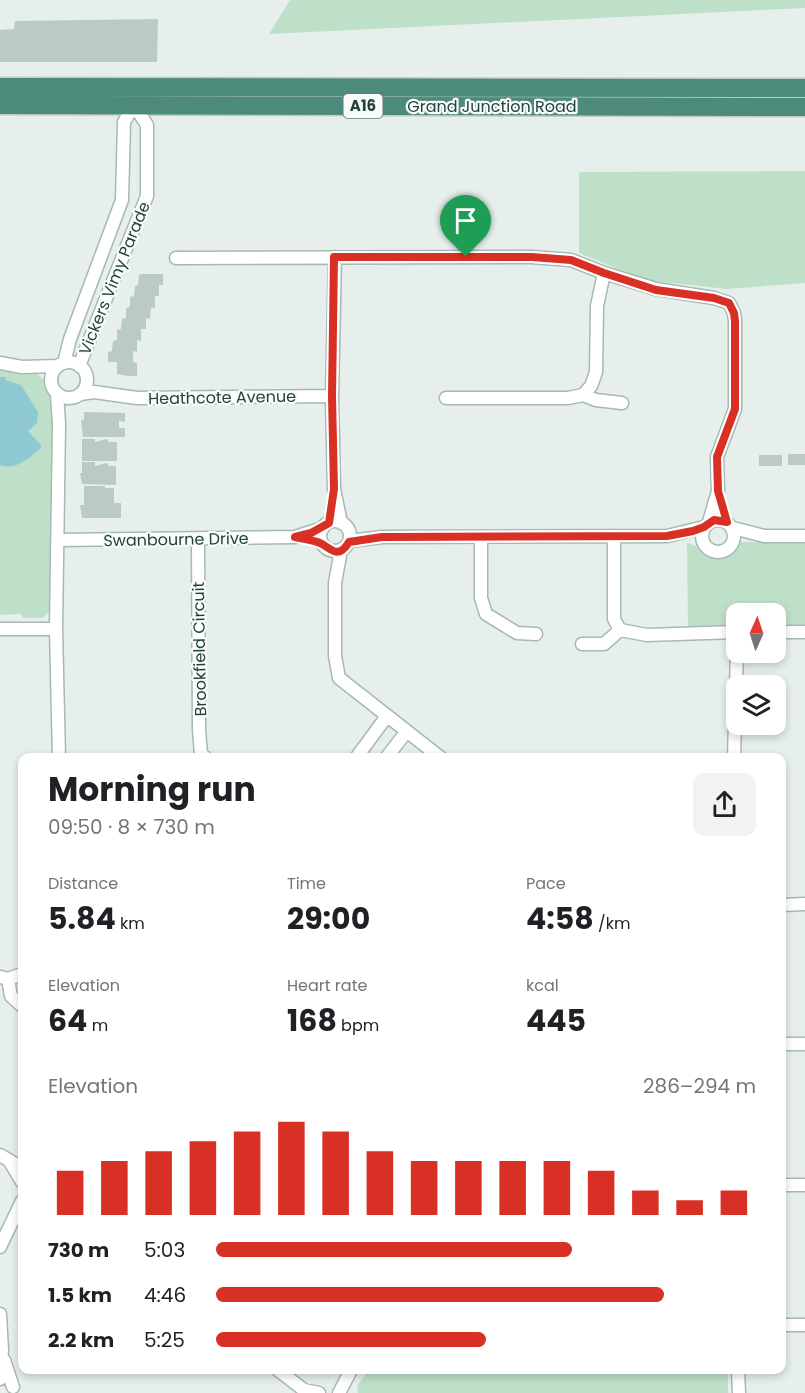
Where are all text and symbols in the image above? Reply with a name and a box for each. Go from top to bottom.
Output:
road number: A16 [344,94,382,118]
street label: Grand Junction Road [407,95,577,118]
pin [440,195,491,257]
street label: Vickers Vimy Parade [73,198,156,358]
icon: arrive [449,204,482,237]
street label: Heathcote Avenue [148,385,296,410]
street label: Swanbourne Drive [103,527,249,552]
street label: Brookfield Circuit [187,581,212,716]
north arrow [726,603,786,663]
map controls [726,603,786,735]
button: layers [726,675,786,735]
text: Morning run [48,766,256,813]
button: share [693,773,756,836]
text: 09:50 · 8 × 730 m [48,813,215,841]
text: Distance [48,872,118,895]
text: Time [287,872,326,895]
text: Pace [526,872,566,895]
text: 5.84 [48,897,116,940]
text: 29:00 [287,897,370,940]
text: 4:58 [526,897,594,940]
text: km [116,912,145,935]
text: /km [594,912,630,935]
text: Elevation [48,974,120,997]
text: Heart rate [287,974,367,997]
text: kcal [526,974,559,997]
text: 64 [48,999,87,1042]
text: 168 [287,999,337,1042]
text: 445 [526,999,586,1042]
text: m [87,1014,108,1037]
text: bpm [337,1014,379,1037]
text: Elevation [48,1072,138,1100]
text: 286–294 m [643,1072,756,1100]
text: 730 m [48,1236,109,1264]
text: 5:03 [144,1236,185,1264]
text: 1.5 km [48,1281,112,1309]
text: 4:46 [144,1281,186,1309]
text: 2.2 km [48,1326,114,1354]
text: 5:25 [144,1326,185,1354]

